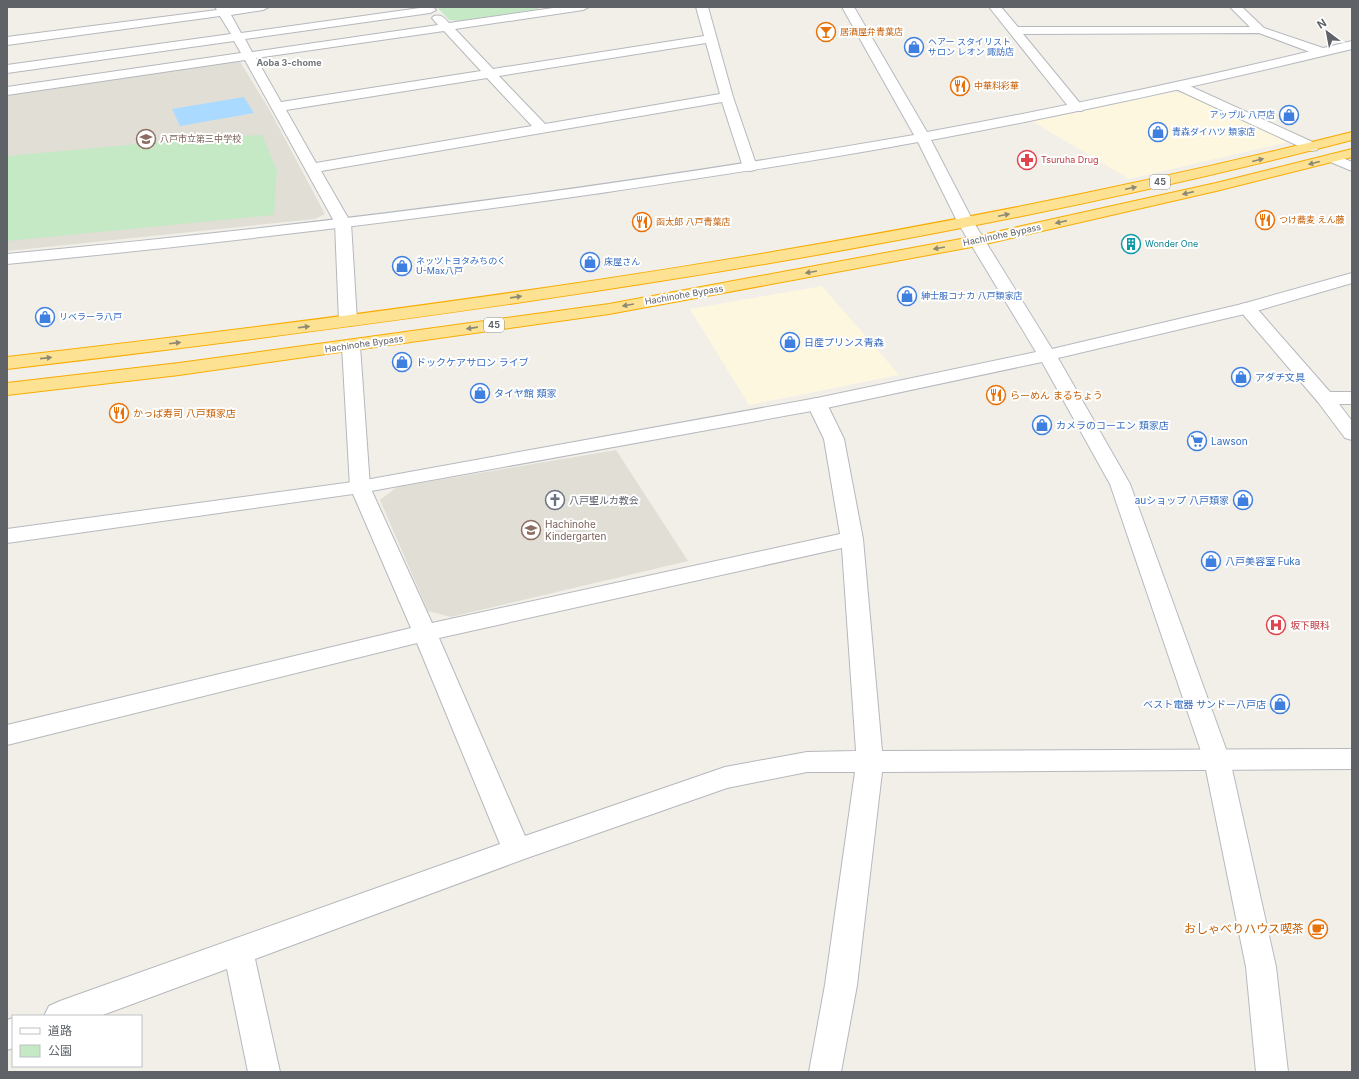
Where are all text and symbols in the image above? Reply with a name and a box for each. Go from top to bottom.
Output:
north arrow [1307,12,1347,52]
text: N [1314,15,1329,32]
bar icon: 居酒屋弁青葉店 [815,21,837,43]
place label: 居酒屋弁青葉店 [840,26,903,37]
shop icon: ヘアー スタイリスト サロン レオン 諏訪店 [903,36,925,58]
place label: ヘアー スタイリスト サロン レオン 諏訪店 [928,36,1014,57]
district label: Aoba 3-chome [256,57,322,68]
restaurant icon: 中華料彩華 [949,75,971,97]
place label: 中華料彩華 [974,80,1019,91]
shop icon: アップル 八戸店 [1278,104,1300,126]
place label: アップル 八戸店 [1209,109,1275,120]
shop icon: 青森ダイハツ 類家店 [1147,121,1169,143]
place label: 青森ダイハツ 類家店 [1172,126,1255,137]
school or university icon: 八戸市立第三中学校 [135,128,157,150]
place label: 八戸市立第三中学校 [160,133,241,144]
pharmacy icon: Tsuruha Drug [1016,149,1038,171]
place label: Tsuruha Drug [1041,154,1099,165]
one-way arrow [1252,156,1264,162]
one-way arrow [1308,160,1320,166]
road number: 45 [1150,175,1170,189]
one-way arrow [1125,185,1137,191]
one-way arrow [1182,191,1194,197]
restaurant icon: つけ蕎麦 えん藤 [1254,209,1276,231]
restaurant icon: 函太郎 八戸青葉店 [631,211,653,233]
one-way arrow [998,211,1010,217]
place label: つけ蕎麦 えん藤 [1279,214,1345,225]
place label: 函太郎 八戸青葉店 [656,216,731,227]
one-way arrow [1055,220,1067,226]
street label: Hachinohe Bypass [962,221,1042,248]
building icon: Wonder One [1120,233,1142,255]
place label: Wonder One [1145,238,1198,249]
one-way arrow [933,246,945,252]
shop icon: 床屋さん [579,251,601,273]
shop icon: ネッツトヨタみちのく U-Max八戸 [391,255,413,277]
place label: ネッツトヨタみちのく U-Max八戸 [416,255,506,276]
place label: 床屋さん [604,256,640,267]
one-way arrow [805,269,817,275]
street label: Hachinohe Bypass [644,282,724,307]
shop icon: 紳士服コナカ 八戸類家店 [896,285,918,307]
place label: 紳士服コナカ 八戸類家店 [921,290,1023,301]
one-way arrow [510,294,522,300]
one-way arrow [622,302,634,308]
shop icon: リベラーラ八戸 [34,306,56,328]
place label: リベラーラ八戸 [59,311,122,322]
road number: 45 [484,318,504,332]
one-way arrow [298,324,310,330]
one-way arrow [466,325,478,331]
shop icon: 日産プリンス青森 [779,331,801,353]
street label: Hachinohe Bypass [324,333,404,354]
place label: 日産プリンス青森 [804,336,884,348]
one-way arrow [169,340,181,346]
shop icon: ドックケアサロン ライブ [391,351,413,373]
one-way arrow [40,355,52,362]
place label: ドックケアサロン ライブ [416,356,529,368]
shop icon: アダチ文具 [1230,366,1252,388]
place label: アダチ文具 [1255,371,1305,383]
shop icon: タイヤ館 類家 [469,382,491,404]
restaurant icon: らーめん まるちょう [985,384,1007,406]
place label: タイヤ館 類家 [494,387,557,399]
place label: らーめん まるちょう [1010,389,1103,401]
restaurant icon: かっぱ寿司 八戸類家店 [108,402,130,424]
place label: かっぱ寿司 八戸類家店 [133,407,236,419]
shop icon: カメラのコーエン 類家店 [1031,414,1053,436]
place label: カメラのコーエン 類家店 [1056,419,1169,431]
supermarket icon: Lawson [1186,430,1208,452]
place label: Lawson [1211,435,1248,447]
church icon: 八戸聖ルカ教会 [544,489,566,511]
shop icon: auショップ 八戸類家 [1232,489,1254,511]
place label: 八戸聖ルカ教会 [569,494,639,506]
place label: auショップ 八戸類家 [1135,494,1229,506]
place label: Hachinohe Kindergarten [545,518,606,542]
school or university icon: Hachinohe Kindergarten [520,519,542,541]
shop icon: 八戸美容室 Fuka [1200,550,1222,572]
place label: 八戸美容室 Fuka [1225,555,1300,567]
hospital icon: 坂下眼科 [1265,614,1287,636]
place label: 坂下眼科 [1290,619,1330,631]
shop icon: ベスト電器 サンドー八戸店 [1269,693,1291,715]
place label: ベスト電器 サンドー八戸店 [1143,698,1266,710]
cafe icon: おしゃべりハウス喫茶 [1307,918,1329,940]
place label: おしゃべりハウス喫茶 [1184,921,1304,936]
legend [12,1015,142,1067]
text: 道路 [48,1023,72,1038]
text: 公園 [48,1043,72,1058]

